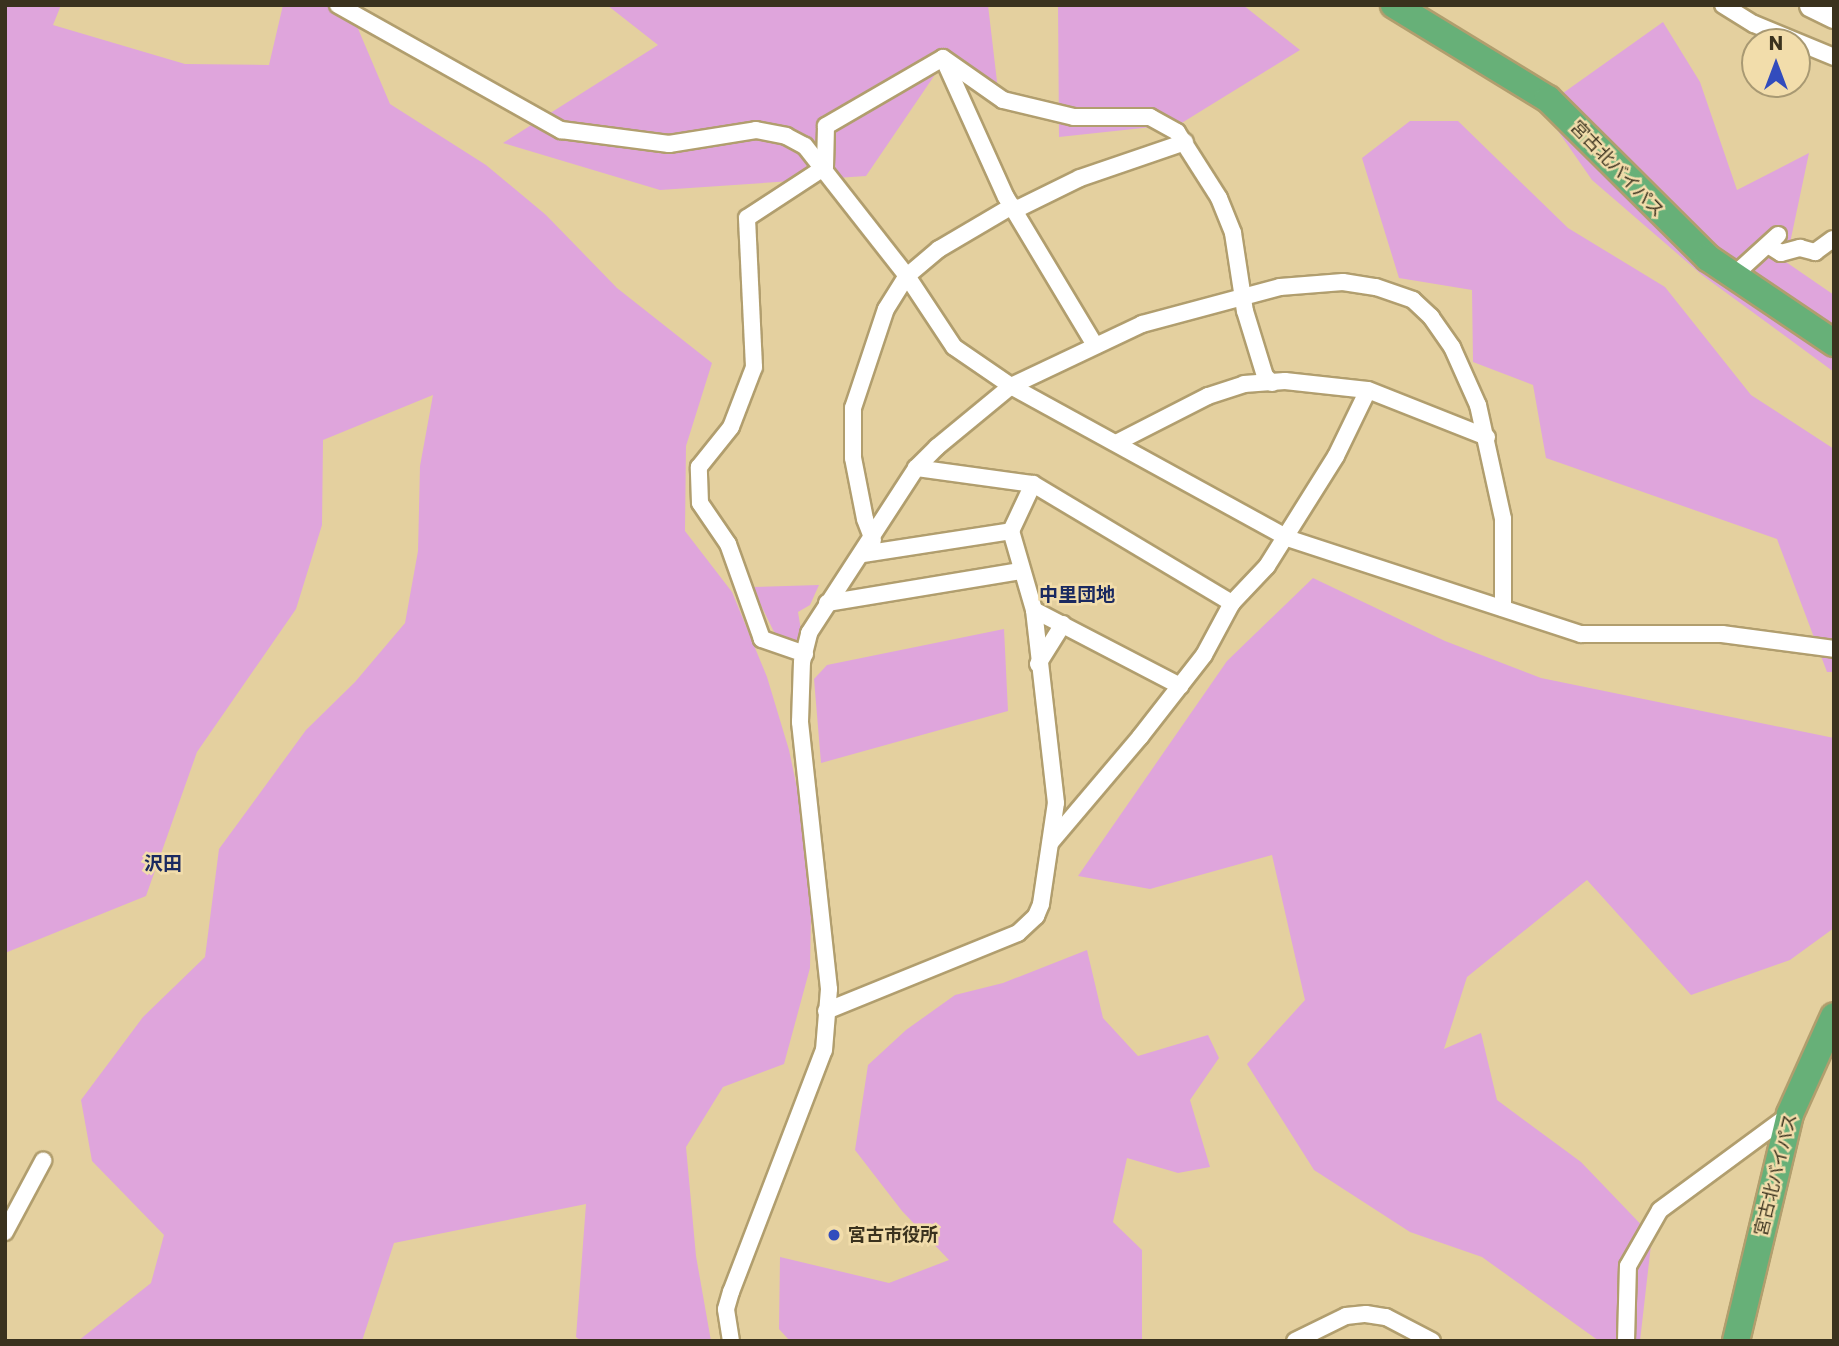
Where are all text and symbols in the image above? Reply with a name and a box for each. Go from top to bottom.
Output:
north arrow [1741,28,1811,98]
text: N [1769,30,1783,57]
street label: 宮古北バイパス [1565,116,1669,222]
district label: 中里団地 [1039,584,1115,606]
district label: 沢田 [144,853,182,875]
street label: 宮古北バイパス [1750,1111,1802,1239]
place label: 宮古市役所 [848,1224,938,1246]
marker: 宮古市役所 [826,1227,842,1243]

